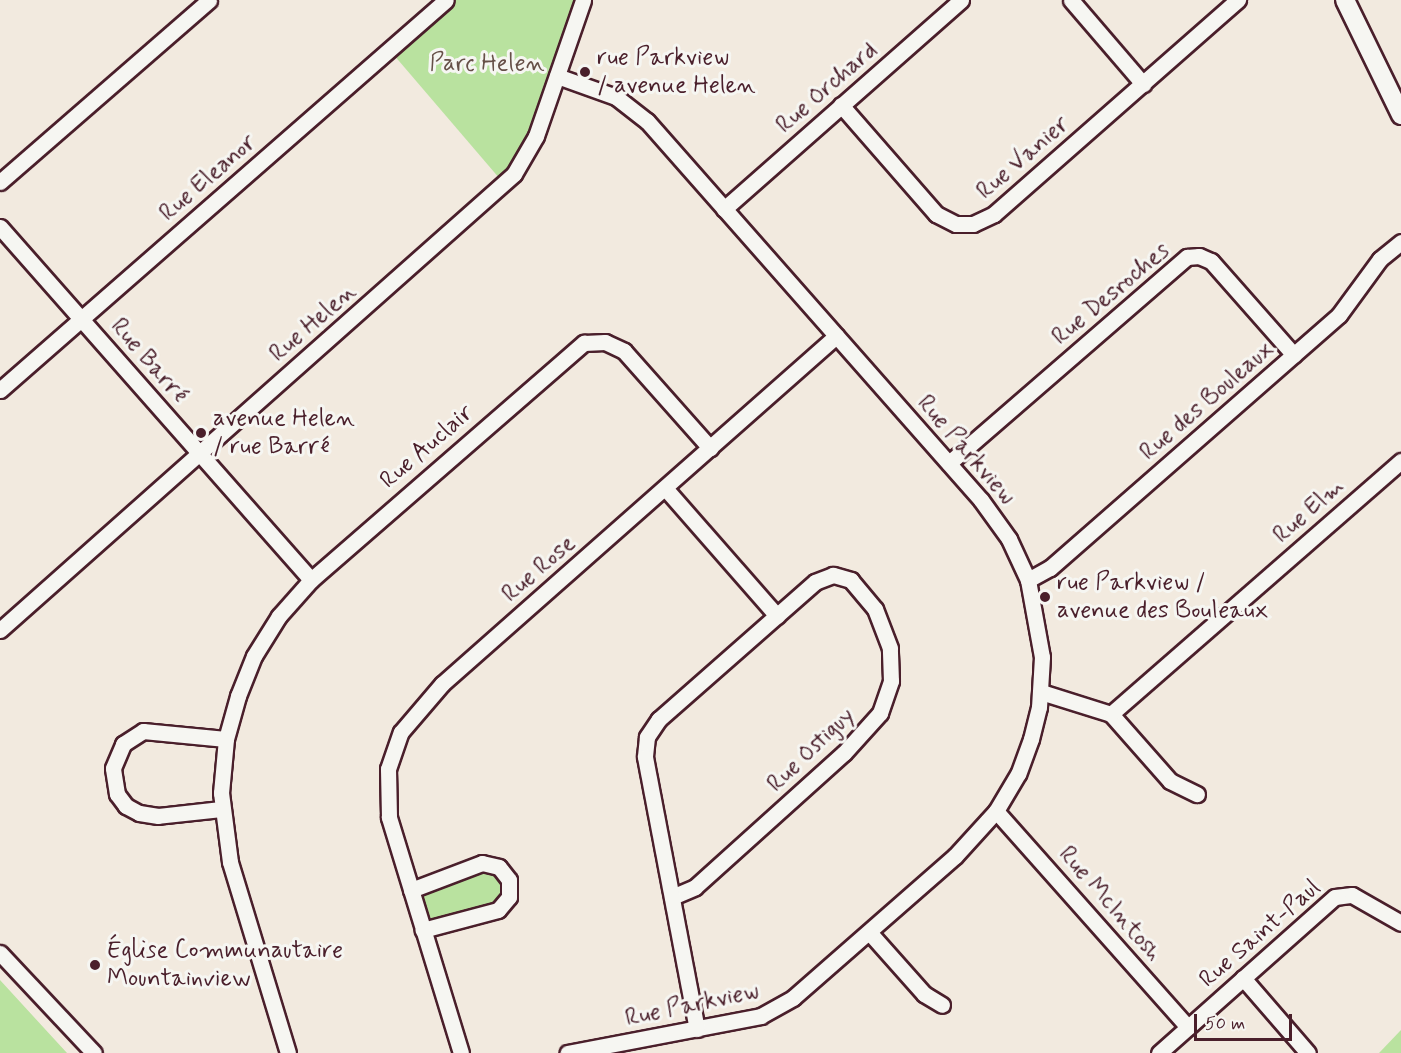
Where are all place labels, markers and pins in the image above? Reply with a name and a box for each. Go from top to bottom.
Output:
place label: rue Parkview / avenue Helen [597,44,756,100]
marker: rue Parkview / avenue Helen [578,65,592,79]
place label: avenue Helen / rue Barré [213,405,355,461]
marker: avenue Helen / rue Barré [194,426,208,440]
place label: rue Parkview / avenue des Bouleaux [1057,569,1262,625]
marker: rue Parkview / avenue des Bouleaux [1038,590,1052,604]
place label: Église Communautaire Mountainview [107,937,344,993]
marker: Église Communautaire Mountainview [88,958,102,972]

